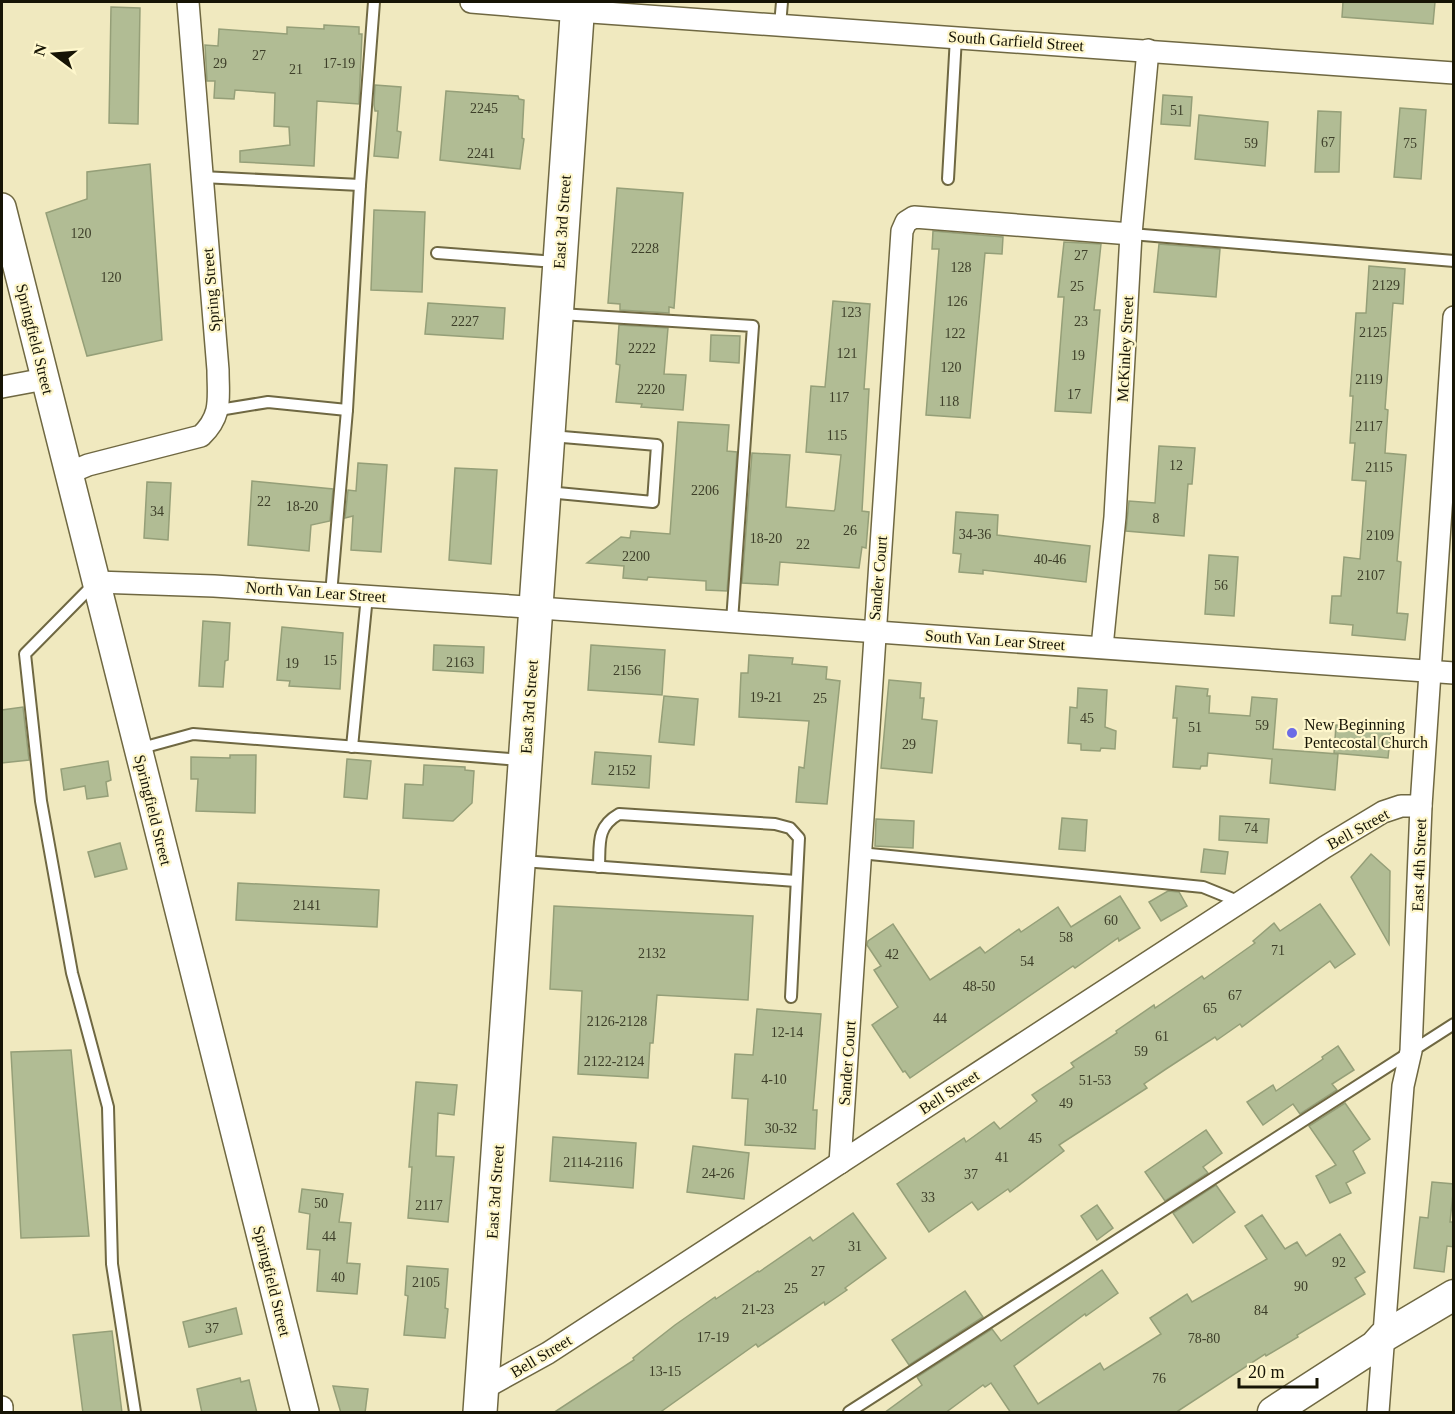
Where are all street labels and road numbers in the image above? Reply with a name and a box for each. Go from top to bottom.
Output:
street label: South Garfield Street [948,28,1085,54]
street label: East 3rd Street [550,174,574,270]
street label: Spring Street [199,247,224,333]
street label: Springfield Street [12,282,57,397]
street label: McKinley Street [1114,295,1137,403]
street label: Sander Court [866,534,890,621]
street label: North Van Lear Street [245,579,387,605]
street label: South Van Lear Street [924,627,1066,653]
street label: East 3rd Street [517,659,541,755]
street label: Springfield Street [130,753,175,868]
street label: Bell Street [1324,805,1392,853]
street label: East 4th Street [1409,818,1429,912]
street label: Sander Court [836,1020,858,1106]
street label: Bell Street [916,1066,983,1118]
street label: East 3rd Street [483,1144,507,1240]
street label: Springfield Street [249,1224,294,1339]
street label: Bell Street [507,1331,575,1381]

